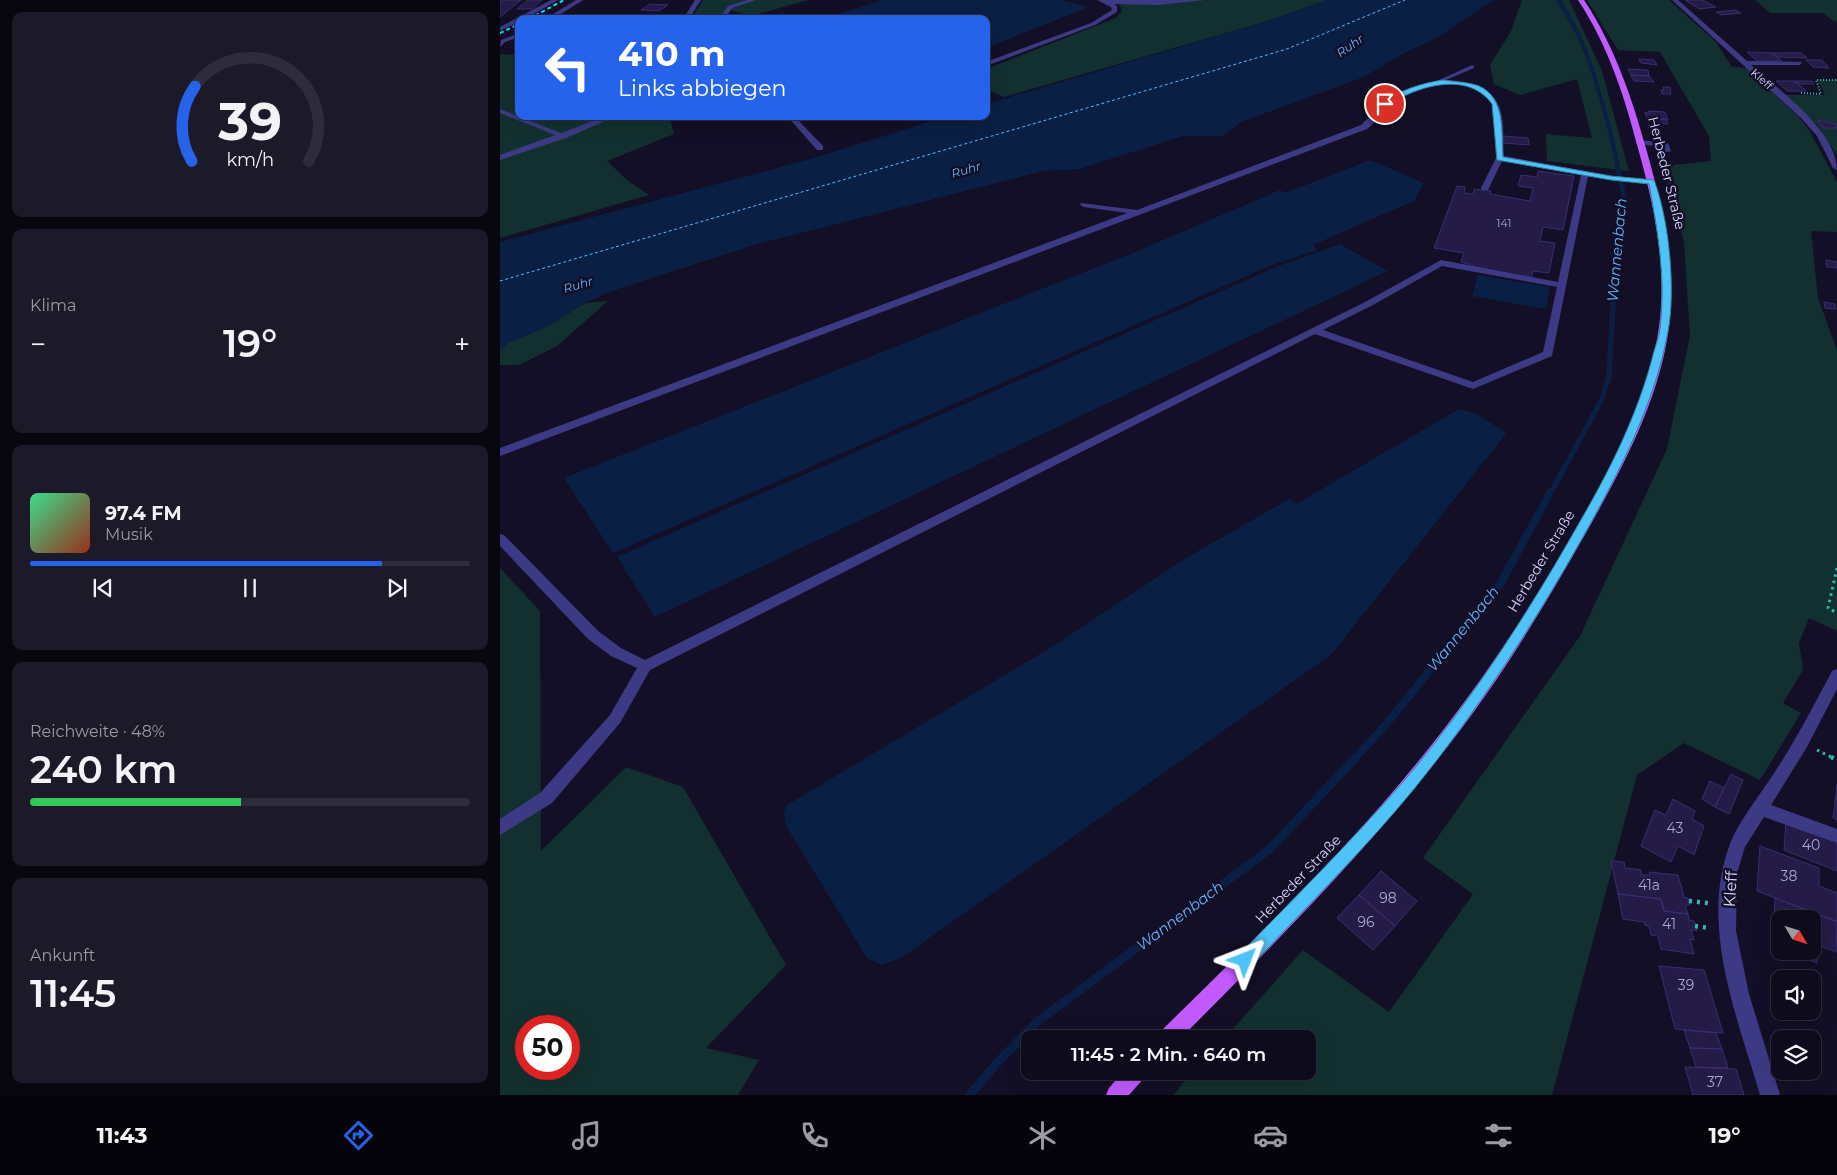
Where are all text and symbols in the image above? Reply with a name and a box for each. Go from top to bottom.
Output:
water label: Ruhr [1333,31,1366,60]
text: 410 m [618,32,725,75]
icon: left [535,35,600,100]
street label: Kleff [1748,65,1777,93]
text: Links abbiegen [618,75,786,102]
pin [1364,83,1406,125]
text: 39 [217,90,282,153]
icon: arrive [1371,90,1399,118]
street label: Herbeder Straße [1644,115,1690,231]
text: km/h [226,149,274,170]
water label: Ruhr [950,158,982,181]
water label: Wannenbach [1603,197,1630,303]
house number: 141 [1497,216,1511,230]
water label: Ruhr [562,273,594,296]
text: Klima [30,296,76,315]
text: 19° [223,320,277,367]
text: − [30,327,46,361]
text: + [454,327,470,361]
text: 97.4 FM [105,502,182,525]
street label: Herbeder Straße [1503,507,1579,615]
text: Musik [105,525,153,544]
icon: previous [89,574,117,602]
icon: pause [236,574,264,602]
icon: next [383,574,411,602]
water label: Wannenbach [1423,582,1503,675]
text: Reichweite · 48% [30,722,165,741]
text: 240 km [30,746,177,793]
house number: 43 [1667,819,1684,837]
street label: Herbeder Straße [1251,831,1345,927]
house number: 40 [1802,836,1820,854]
house number: 38 [1781,867,1797,885]
street label: Kleff [1720,870,1741,908]
house number: 41a [1638,876,1660,894]
water label: Wannenbach [1132,877,1227,954]
house number: 98 [1379,889,1397,907]
north arrow [1771,910,1821,960]
map controls [1771,910,1821,1080]
house number: 96 [1357,913,1375,931]
house number: 41 [1662,915,1676,933]
position arrow [1218,933,1270,985]
text: Ankunft [30,946,95,965]
text: 11:45 [30,970,116,1017]
button: sound [1771,970,1821,1020]
house number: 39 [1678,976,1694,994]
speed limit sign: 50 [515,1015,580,1080]
button: layers [1771,1030,1821,1080]
text: 11:45 · 2 Min. · 640 m [1071,1043,1266,1066]
house number: 37 [1707,1073,1723,1091]
icon: directions [341,1118,376,1153]
icon: music [569,1118,604,1153]
icon: phone [797,1118,832,1153]
icon: climate [1025,1118,1060,1153]
icon: car [1253,1118,1288,1153]
icon: filters [1481,1118,1516,1153]
text: 11:43 [97,1122,148,1149]
text: 19° [1709,1122,1740,1149]

